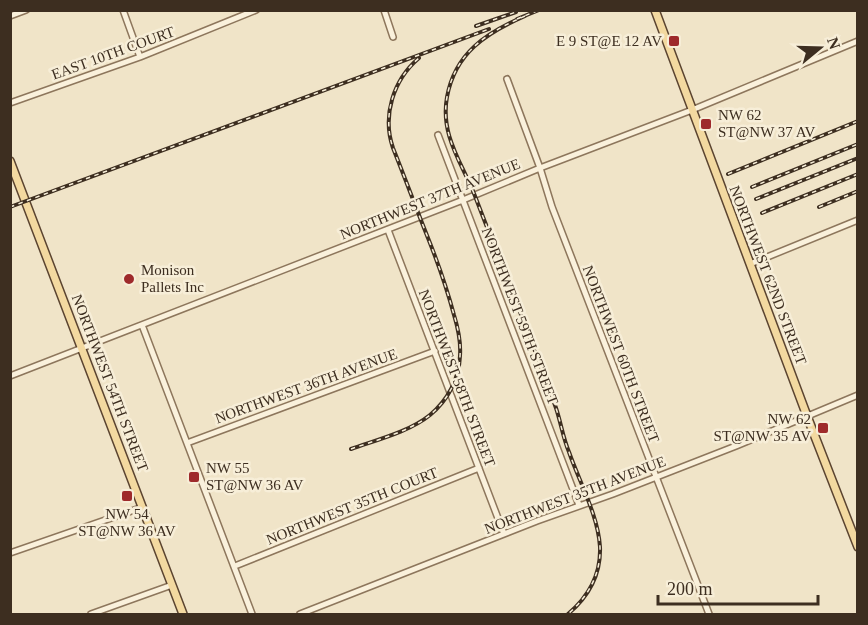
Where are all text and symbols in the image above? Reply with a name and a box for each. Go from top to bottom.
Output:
north arrow [790,18,850,78]
street label: EAST 10TH COURT [49,23,177,83]
place label: E 9 ST@E 12 AV [556,33,662,49]
marker: E 9 ST@E 12 AV [667,34,681,48]
text: N [824,35,844,52]
place label: NW 62 ST@NW 37 AV [718,107,816,140]
marker: NW 62 ST@NW 37 AV [699,117,713,131]
street label: NORTHWEST 37TH AVENUE [338,155,522,243]
street label: NORTHWEST 62ND STREET [726,183,810,367]
street label: NORTHWEST 59TH STREET [479,225,561,407]
place label: Monison Pallets Inc [141,262,204,295]
street label: NORTHWEST 60TH STREET [580,263,662,445]
marker: Monison Pallets Inc [122,272,136,286]
street label: NORTHWEST 58TH STREET [416,287,498,469]
street label: NORTHWEST 54TH STREET [69,292,151,474]
street label: NORTHWEST 36TH AVENUE [213,346,399,426]
place label: NW 62 ST@NW 35 AV [714,411,811,444]
marker: NW 62 ST@NW 35 AV [816,421,830,435]
street label: NORTHWEST 35TH AVENUE [482,453,668,537]
place label: NW 55 ST@NW 36 AV [206,460,304,493]
street label: NORTHWEST 35TH COURT [264,464,440,548]
marker: NW 55 ST@NW 36 AV [187,470,201,484]
marker: NW 54 ST@NW 36 AV [120,489,134,503]
place label: NW 54 ST@NW 36 AV [78,506,176,539]
scale bar [658,568,818,606]
text: 200 m [667,579,713,599]

